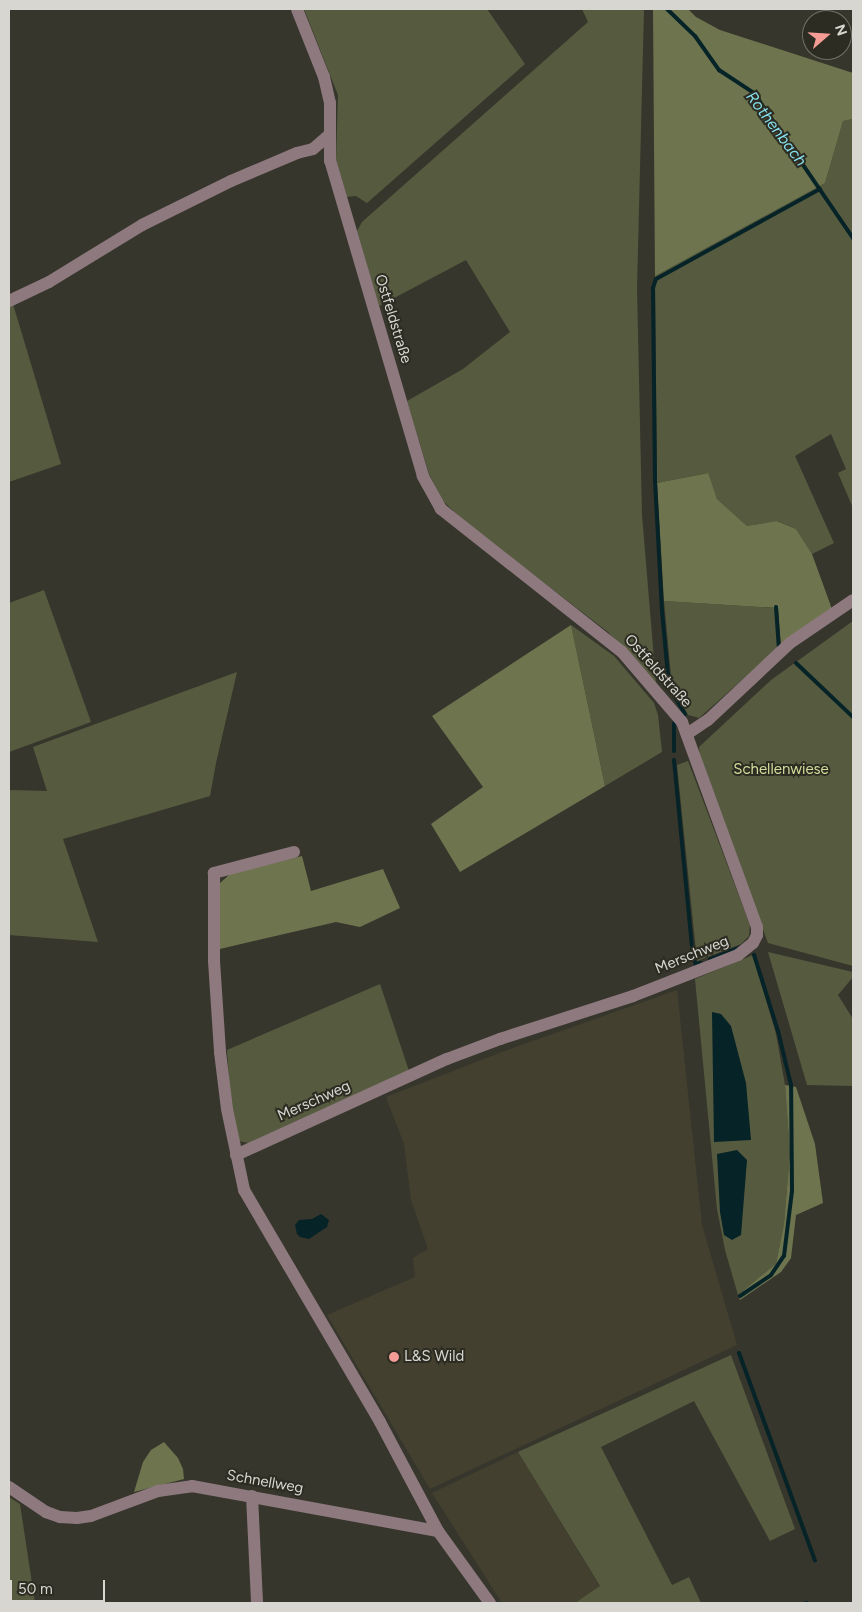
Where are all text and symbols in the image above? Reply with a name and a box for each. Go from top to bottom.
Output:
north arrow [802,10,852,60]
text: N [831,22,851,38]
water label: Rothenbach [742,88,810,170]
street label: Ostfeldstraße [371,272,415,366]
street label: Ostfeldstraße [620,631,696,711]
park label: Schellenwiese [733,761,829,779]
street label: Merschweg [653,932,731,978]
street label: Merschweg [275,1077,353,1125]
place label: L&S Wild [404,1348,464,1366]
marker: L&S Wild [388,1351,400,1363]
street label: Schnellweg [225,1466,305,1498]
scale bar [12,1570,108,1602]
text: 50 m [18,1580,53,1598]

